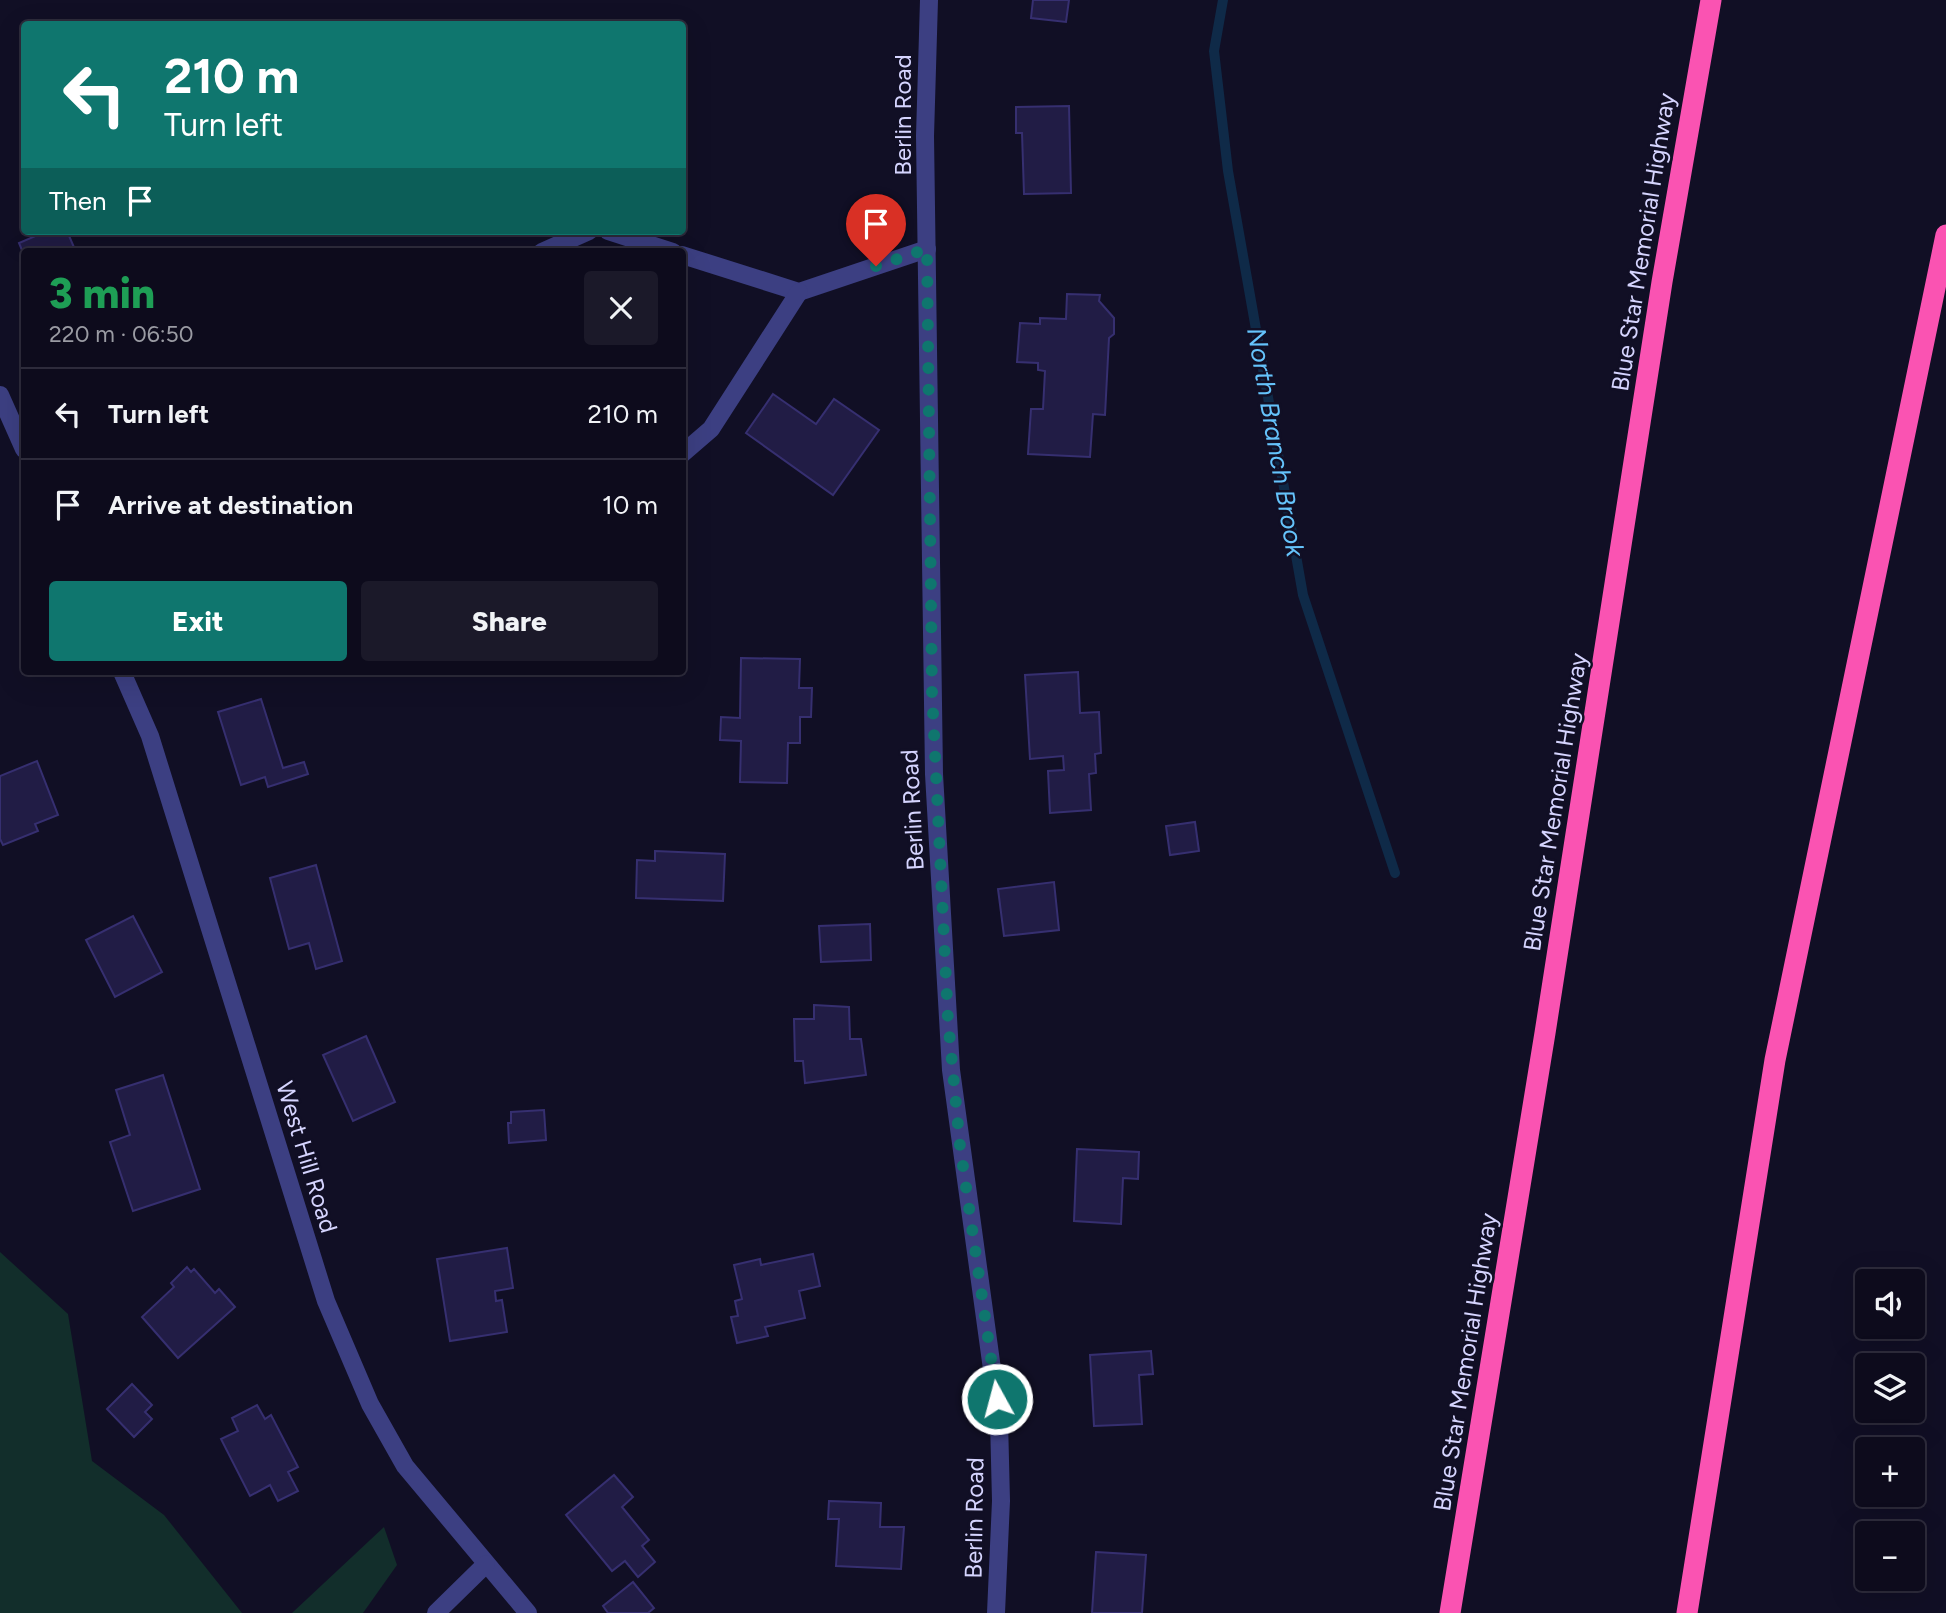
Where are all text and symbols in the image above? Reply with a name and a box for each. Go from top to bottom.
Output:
text: 210 m [164,46,299,105]
icon: left [49,49,140,140]
street label: Berlin Road [888,54,917,176]
street label: Blue Star Memorial Highway [1605,91,1681,393]
text: Turn left [164,106,283,144]
icon: arrive [121,182,159,220]
text: Then [49,185,107,217]
pin [846,194,906,266]
icon: arrive [857,205,895,243]
text: 3 min [49,268,155,319]
button: close [584,271,658,345]
text: 220 m · 06:50 [49,320,193,348]
water label: North Branch Brook [1240,325,1312,560]
icon: left [49,395,87,433]
text: Turn left [108,398,209,430]
text: 210 m [588,398,658,430]
icon: arrive [49,486,87,524]
text: Arrive at destination [108,489,353,521]
text: 10 m [602,489,658,521]
button: Exit [49,581,347,661]
button: Share [361,581,658,661]
street label: Blue Star Memorial Highway [1517,651,1593,953]
street label: Berlin Road [894,749,930,871]
street label: West Hill Road [270,1078,344,1236]
street label: Blue Star Memorial Highway [1427,1211,1503,1513]
map controls [1855,1269,1925,1591]
button: sound [1855,1269,1925,1339]
button: layers [1855,1353,1925,1423]
position arrow [960,1362,1034,1436]
button: + [1855,1437,1925,1507]
street label: Berlin Road [958,1457,990,1579]
button: − [1855,1521,1925,1591]

